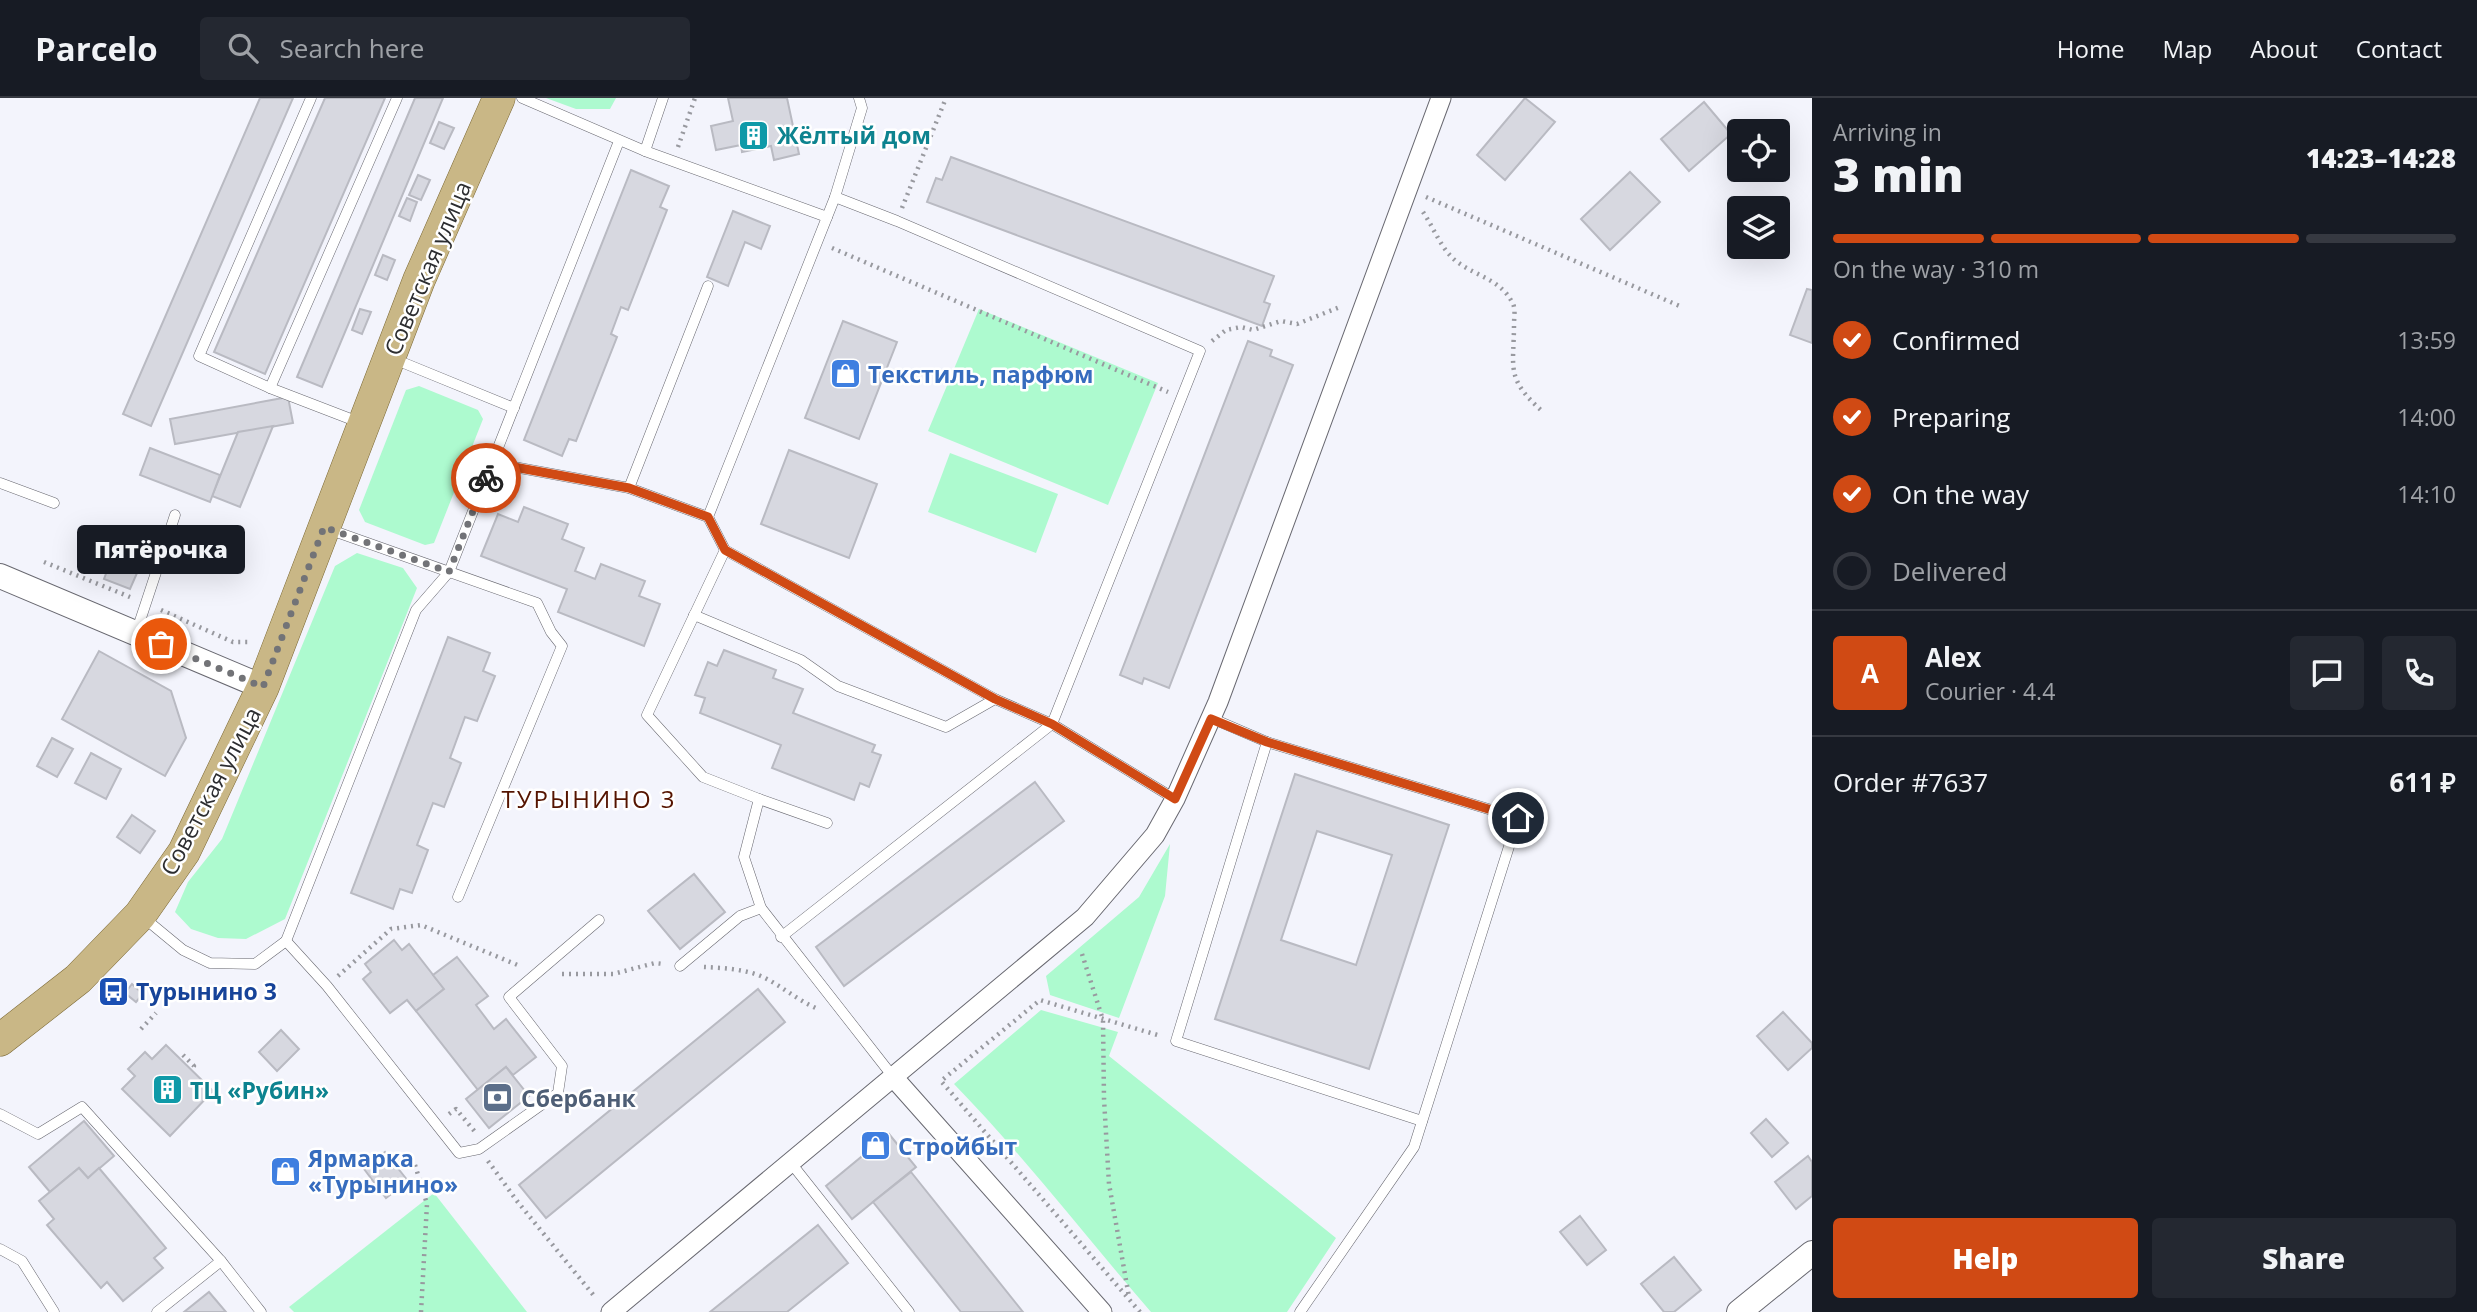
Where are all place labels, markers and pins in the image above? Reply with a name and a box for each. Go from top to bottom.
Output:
building icon: Жёлтый дом [737,118,771,152]
place label: Жёлтый дом [777,119,931,151]
shop icon: Текстиль, парфюм [828,357,862,391]
place label: Текстиль, парфюм [868,358,1094,390]
callout: Пятёрочка [77,525,245,574]
pin [131,614,191,674]
pin [1488,788,1548,848]
bus stop icon: Турынино 3 [96,974,130,1008]
place label: Турынино 3 [136,975,277,1007]
building icon: ТЦ «Рубин» [150,1073,184,1107]
place label: ТЦ «Рубин» [190,1074,329,1106]
bank icon: Сбербанк [481,1081,515,1115]
place label: Сбербанк [521,1082,637,1114]
shop icon: Стройбыт [858,1129,892,1163]
place label: Стройбыт [898,1130,1018,1162]
place label: Ярмарка «Турынино» [307,1142,458,1200]
shop icon: Ярмарка «Турынино» [268,1154,302,1188]

